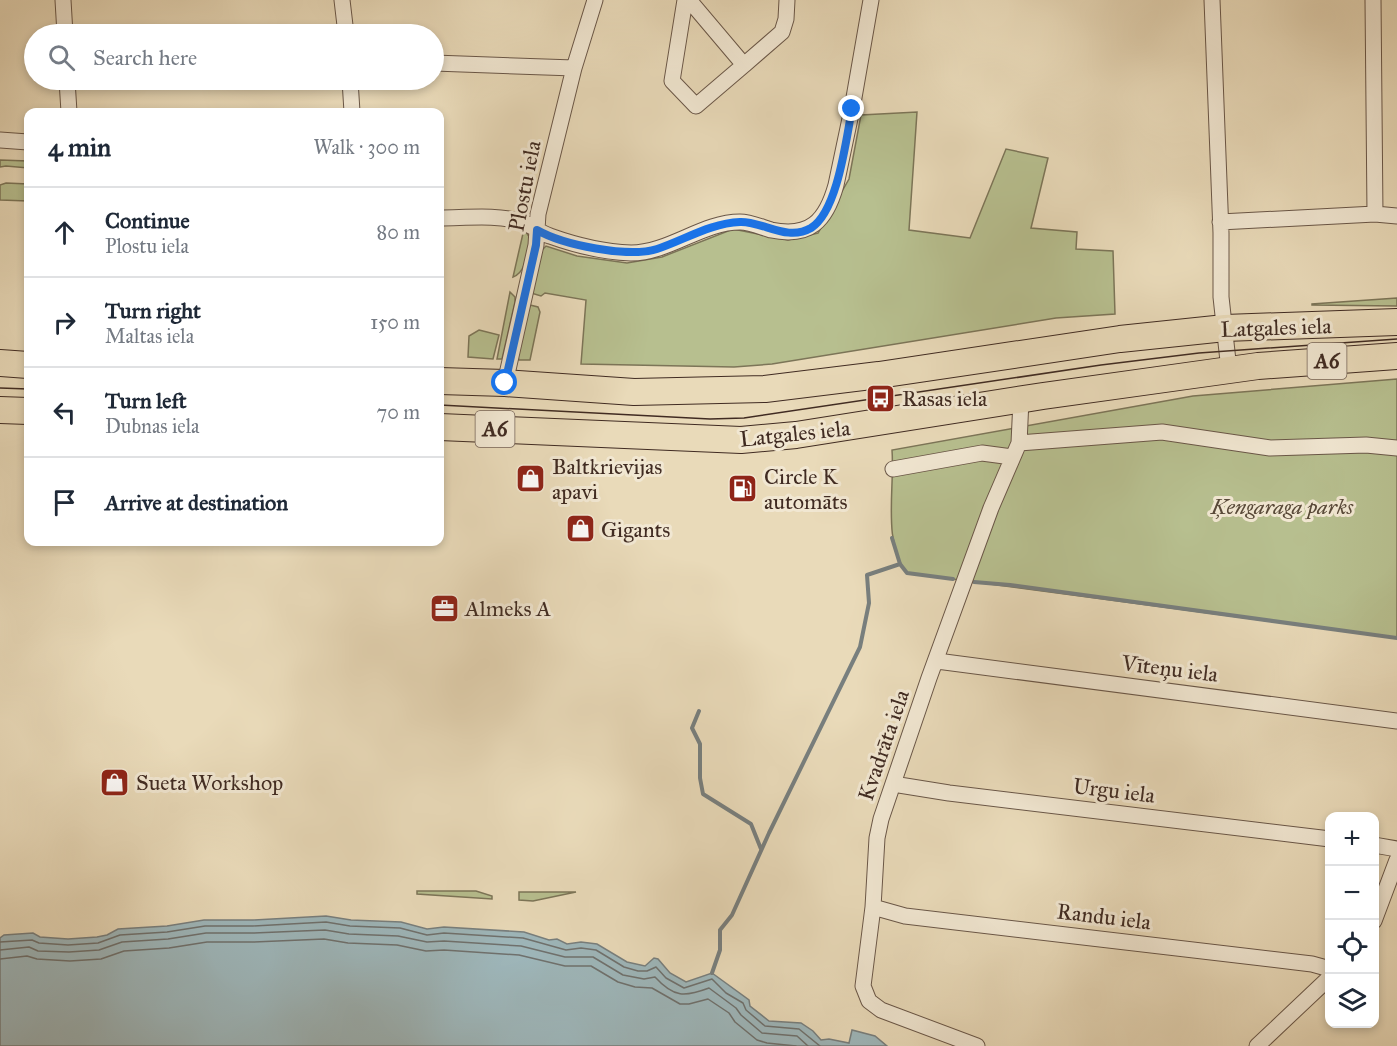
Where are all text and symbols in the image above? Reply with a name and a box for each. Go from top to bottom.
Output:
search box [24,24,444,90]
icon: search [45,41,78,74]
text: Search here [93,44,197,71]
route end [838,95,864,121]
text: 4 min [48,131,111,163]
text: Walk · 300 m [313,135,420,159]
street label: Plostu iela [502,138,547,234]
text: Continue [105,207,190,234]
icon: ahead [48,216,81,249]
text: 80 m [377,220,420,244]
text: Plostu iela [105,234,189,258]
text: Turn right [105,297,201,324]
icon: right [48,306,81,339]
text: 150 m [370,310,420,334]
street label: Latgales iela [1220,312,1333,343]
text: Maltas iela [105,324,194,348]
road number: A6 [1308,343,1346,379]
route start [491,369,517,395]
bus stop icon: Rasas iela [865,382,897,414]
place label: Rasas iela [902,385,988,412]
text: Turn left [105,387,187,414]
icon: left [48,396,81,429]
text: 70 m [377,400,420,424]
road number: A6 [476,411,514,447]
text: Dubnas iela [105,414,200,438]
street label: Latgales iela [738,414,852,453]
place label: Baltkrievijas apavi [552,453,662,505]
shop icon: Baltkrievijas apavi [515,463,547,495]
place label: Circle K automāts [764,463,848,515]
fuel station icon: Circle K automāts [727,473,759,505]
icon: arrive [48,486,81,519]
text: Arrive at destination [105,489,288,516]
park label: Ķengaraga parks [1210,493,1354,520]
shop icon: Gigants [564,513,596,545]
place label: Gigants [601,516,670,543]
office icon: Almeks A [428,592,460,624]
place label: Almeks A [464,595,551,622]
street label: Vīteņu iela [1119,649,1220,688]
street label: Kvadrāta iela [852,686,915,804]
shop icon: Sueta Workshop [99,766,131,798]
place label: Sueta Workshop [136,769,283,796]
street label: Urgu iela [1071,772,1157,809]
map controls [1325,812,1379,1028]
button: + [1325,812,1379,866]
button: − [1325,866,1379,920]
street label: Randu iela [1055,897,1153,936]
button: locate [1325,920,1379,974]
button: layers [1325,974,1379,1028]

